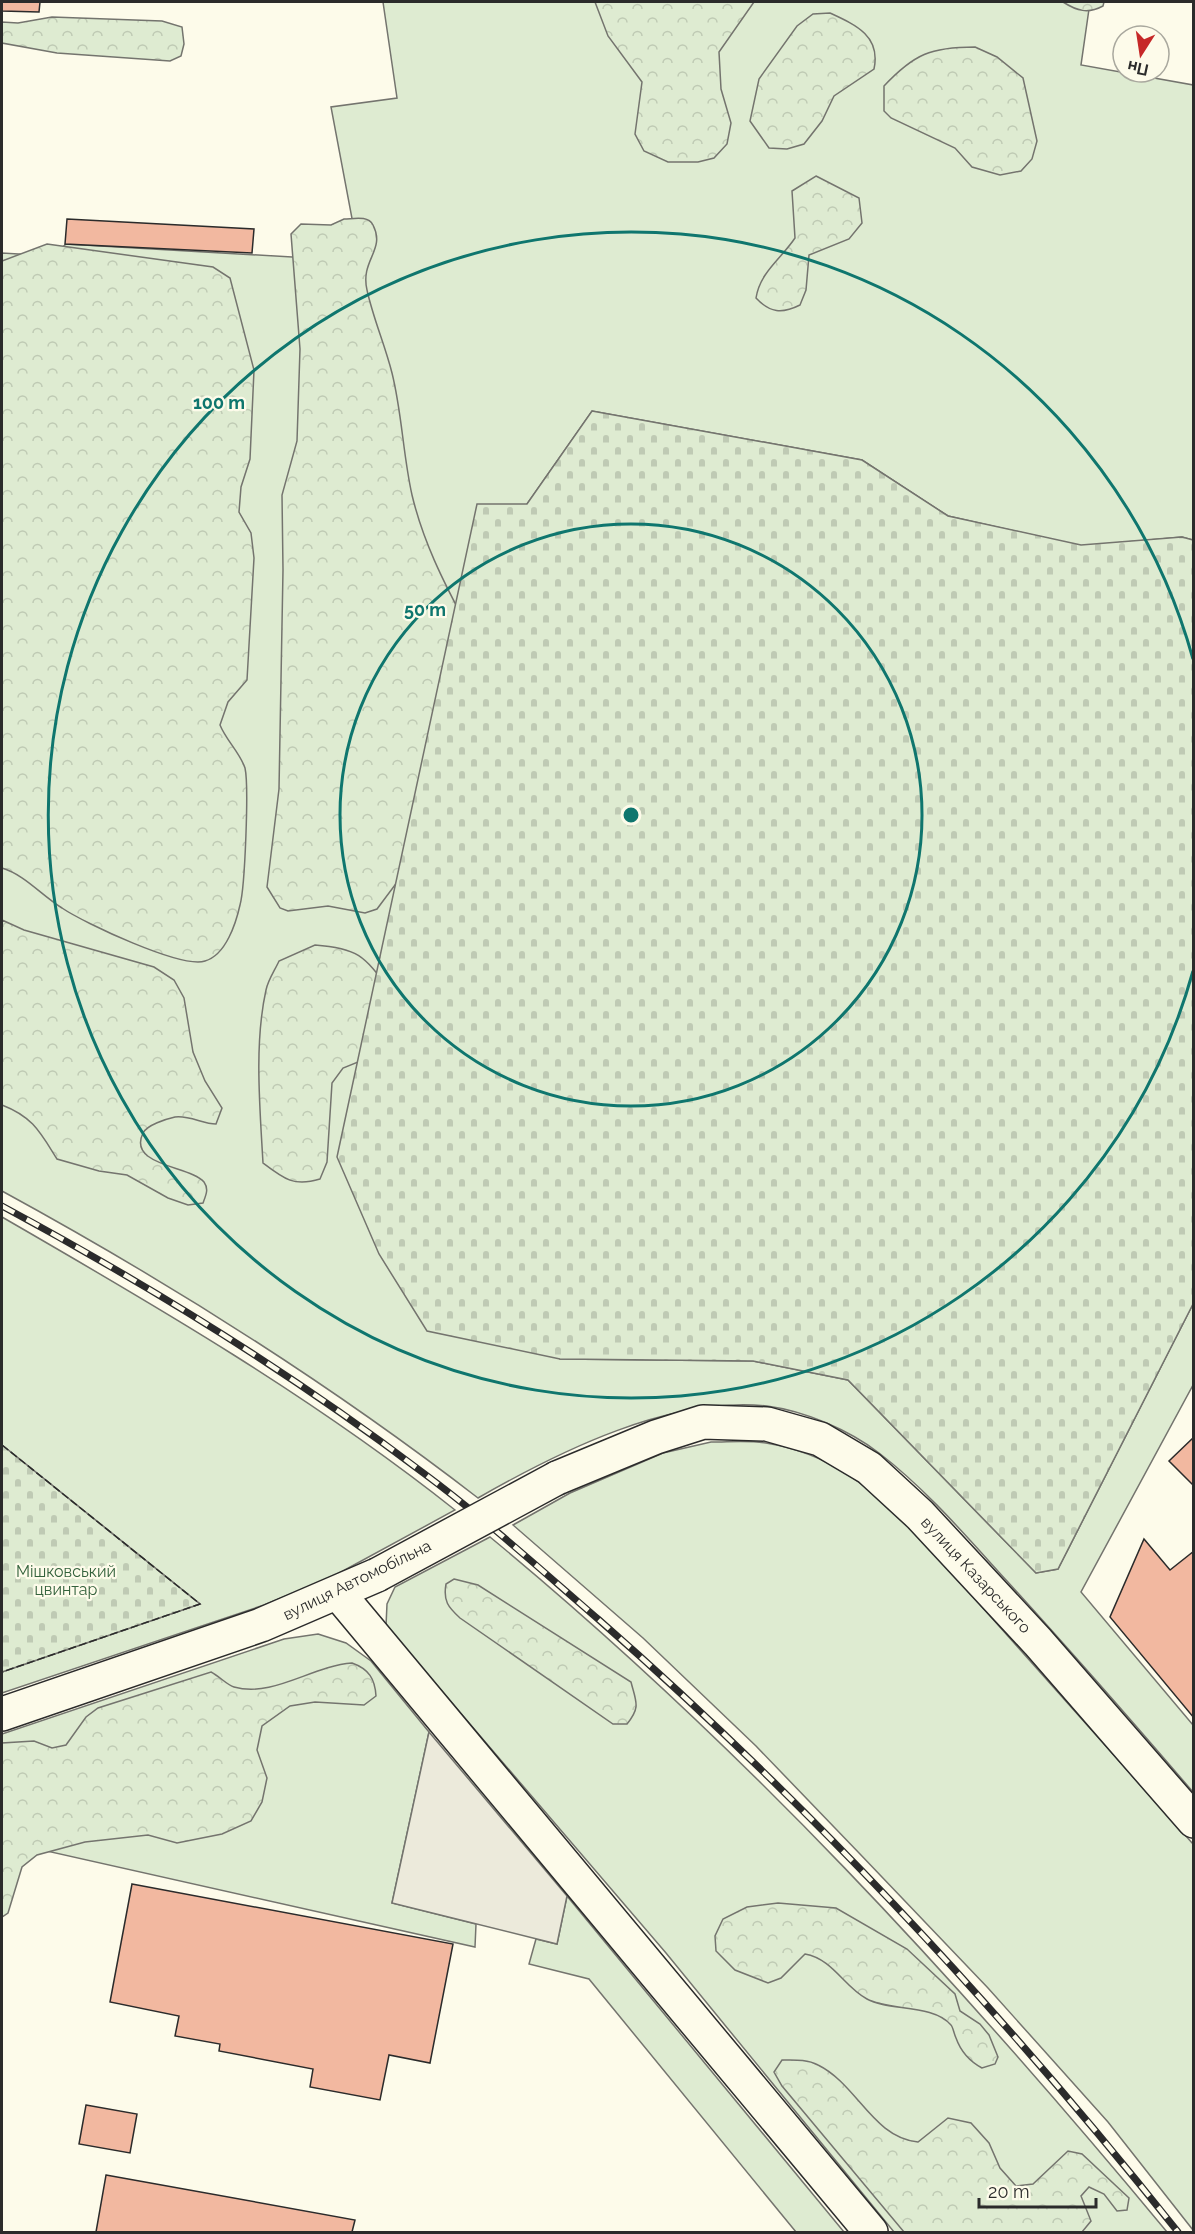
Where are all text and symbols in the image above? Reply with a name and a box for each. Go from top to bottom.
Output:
north arrow [1111,24,1171,84]
text: Пн [1126,57,1150,80]
text: 100 m [193,392,245,413]
text: 50 m [404,599,446,620]
centre of rings [621,805,641,825]
street label: вулиця Казарського [917,1513,1035,1637]
street label: вулиця Автомобільна [280,1536,434,1624]
park label: Мішковський цвинтар [16,1562,116,1599]
scale bar [979,2171,1096,2209]
text: 20 m [988,2181,1030,2202]

